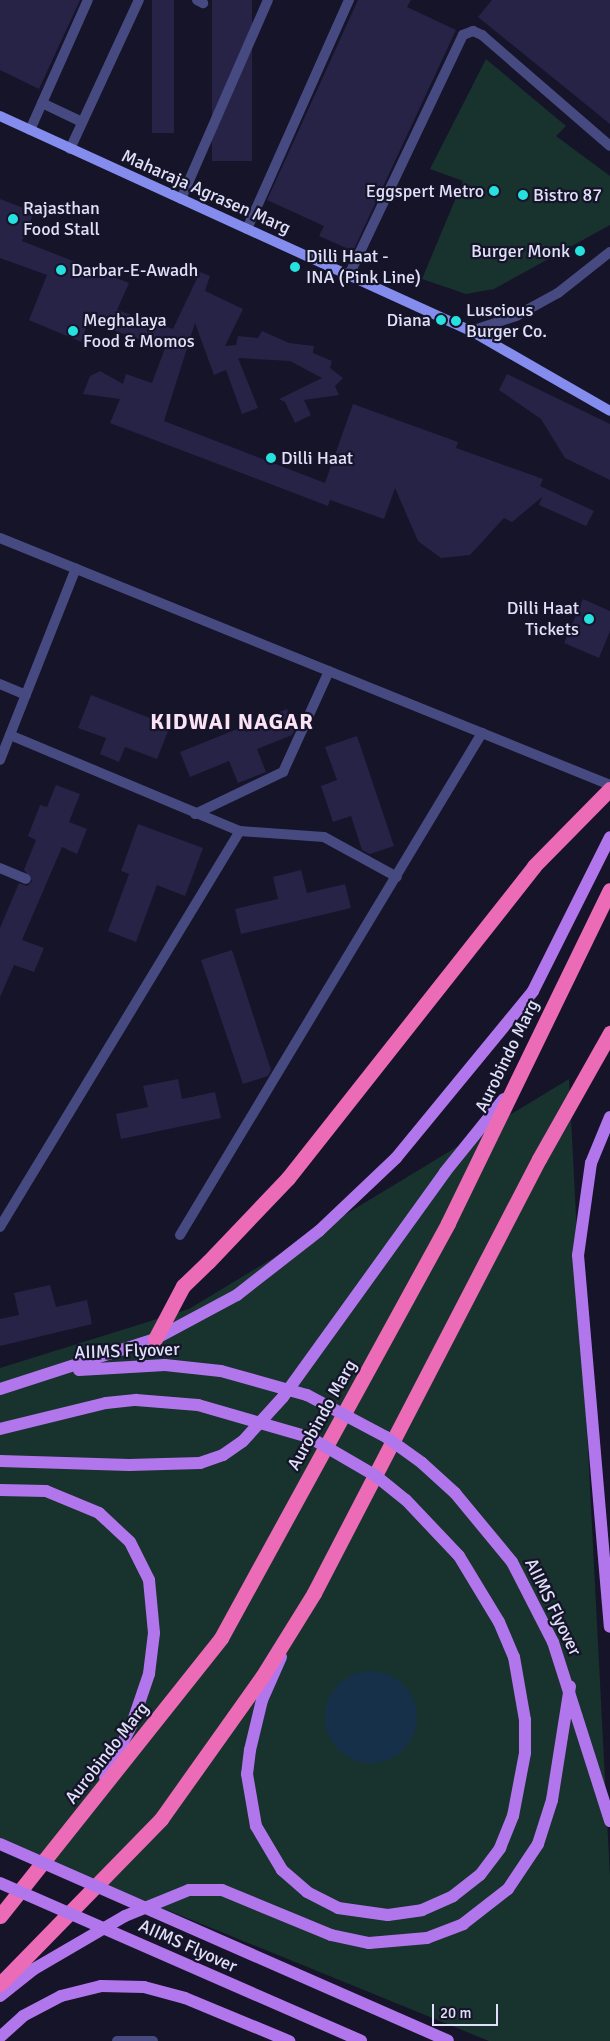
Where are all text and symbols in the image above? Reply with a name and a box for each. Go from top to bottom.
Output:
street label: Maharaja Agrasen Marg [118,145,294,239]
place label: Eggspert Metro [366,180,484,202]
place label: Bistro 87 [533,184,602,206]
marker: Eggspert Metro [488,185,500,197]
marker: Bistro 87 [517,189,529,201]
place label: Rajasthan Food Stall [23,198,100,240]
marker: Rajasthan Food Stall [7,213,19,225]
place label: Burger Monk [471,240,570,262]
marker: Burger Monk [574,245,586,257]
place label: Dilli Haat - INA (Pink Line) [306,246,421,288]
place label: Darbar-E-Awadh [71,259,198,281]
marker: Dilli Haat - INA (Pink Line) [288,260,302,274]
marker: Darbar-E-Awadh [55,264,67,276]
place label: Luscious Burger Co. [466,300,547,342]
place label: Diana [386,309,431,331]
place label: Meghalaya Food & Momos [83,310,195,352]
marker: Diana [435,314,447,326]
marker: Luscious Burger Co. [450,315,462,327]
marker: Meghalaya Food & Momos [67,325,79,337]
place label: Dilli Haat [281,447,353,469]
marker: Dilli Haat [265,452,277,464]
place label: Dilli Haat Tickets [507,598,579,640]
marker: Dilli Haat Tickets [583,613,595,625]
district label: KIDWAI NAGAR [149,709,315,735]
street label: Aurobindo Marg [470,996,544,1116]
street label: AIIMS Flyover [74,1338,180,1364]
street label: Aurobindo Marg [283,1356,361,1474]
street label: AIIMS Flyover [520,1555,586,1659]
street label: Aurobindo Marg [61,1698,153,1808]
street label: AIIMS Flyover [135,1915,241,1977]
scale bar [435,1994,501,2026]
text: 20 m [440,2004,471,2022]

